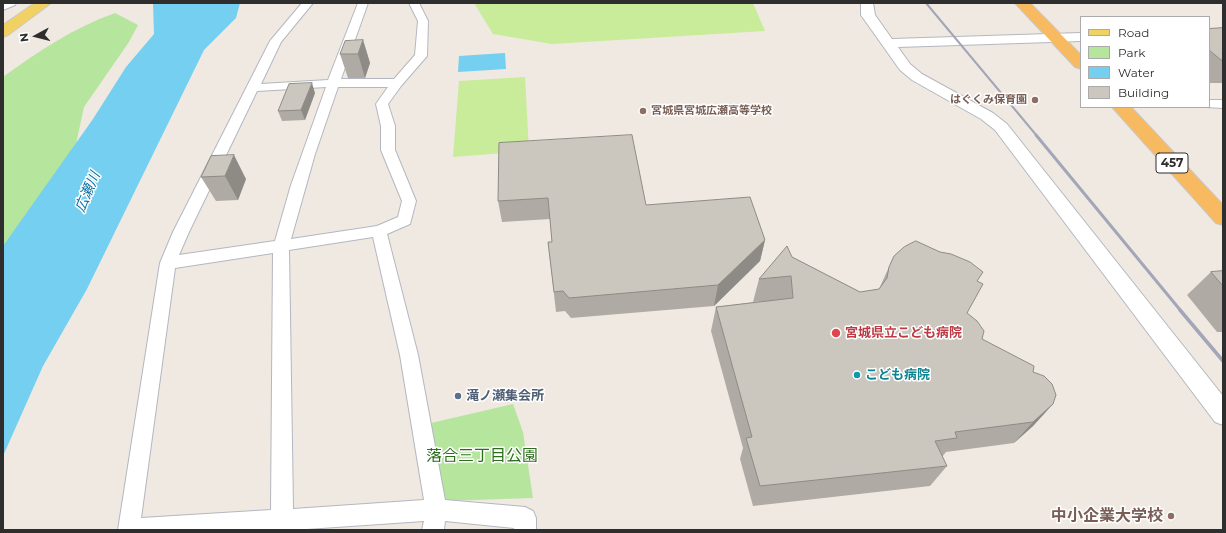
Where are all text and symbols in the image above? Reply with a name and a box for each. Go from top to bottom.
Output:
north arrow [16,16,56,56]
legend [1080,16,1210,108]
text: Road [1118,25,1149,40]
text: N [17,32,32,43]
text: Park [1118,45,1145,60]
text: Water [1118,65,1154,80]
text: Building [1118,85,1169,100]
place label: はぐくみ保育園 [950,93,1027,107]
marker: はぐくみ保育園 [1030,95,1040,105]
place label: 宮城県宮城広瀬高等学校 [651,104,772,118]
marker: 宮城県宮城広瀬高等学校 [638,106,648,116]
road number: 457 [1156,153,1188,173]
water label: 広瀬川 [72,169,104,215]
place label: 宮城県立こども病院 [845,325,962,341]
marker: 宮城県立こども病院 [830,327,842,339]
place label: こども病院 [865,367,930,383]
marker: こども病院 [852,370,862,380]
place label: 滝ノ瀬集会所 [466,388,544,404]
marker: 滝ノ瀬集会所 [453,391,463,401]
park label: 落合三丁目公園 [426,446,538,466]
place label: 中小企業大学校 [1051,506,1163,526]
marker: 中小企業大学校 [1166,511,1176,521]

